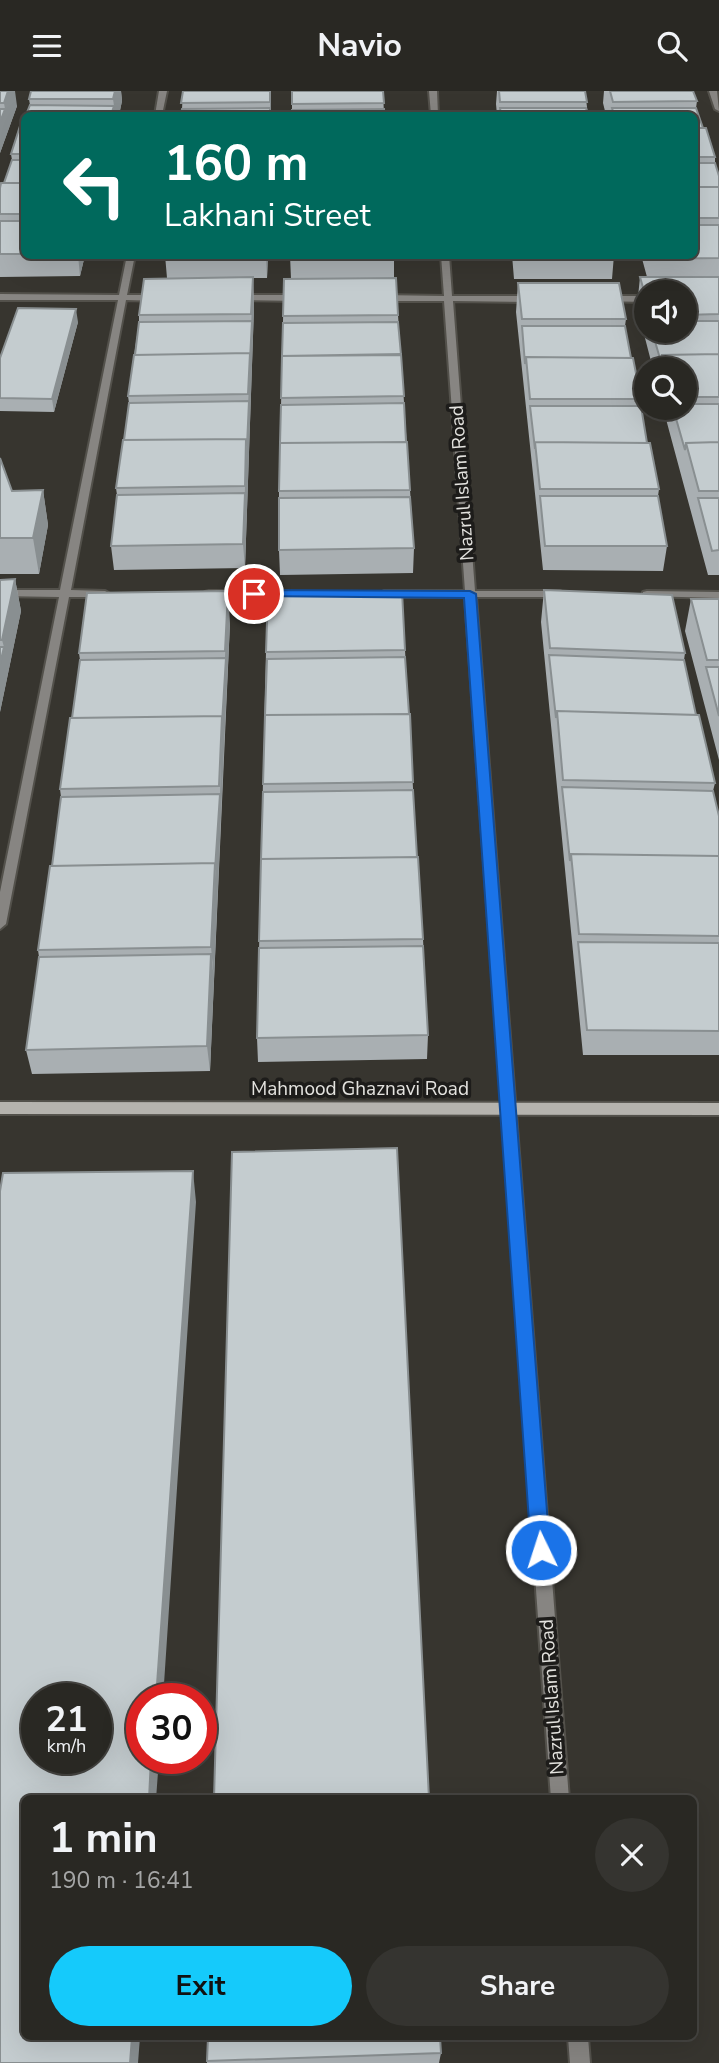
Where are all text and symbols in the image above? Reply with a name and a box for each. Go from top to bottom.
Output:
text: Navio [317,24,402,67]
icon: menu [28,27,66,65]
icon: search [653,27,691,65]
text: 160 m [164,130,308,197]
icon: left [49,140,140,231]
text: Lakhani Street [164,194,371,237]
map controls [634,280,697,420]
button: sound [634,280,697,343]
button: search [634,357,697,420]
street label: Nazrul Islam Road [444,404,480,562]
pin [224,564,284,624]
icon: arrive [235,575,273,613]
street label: Mahmood Ghaznavi Road [251,1076,469,1102]
position arrow [504,1513,578,1587]
street label: Nazrul Islam Road [534,1618,570,1776]
speed limit sign: 30 [126,1683,217,1774]
text: 21 [45,1696,88,1743]
text: km/h [47,1734,86,1758]
text: 1 min [49,1810,158,1867]
button: close [595,1818,669,1892]
text: 190 m · 16:41 [49,1865,194,1896]
button: Exit [49,1946,352,2026]
button: Share [366,1946,669,2026]

